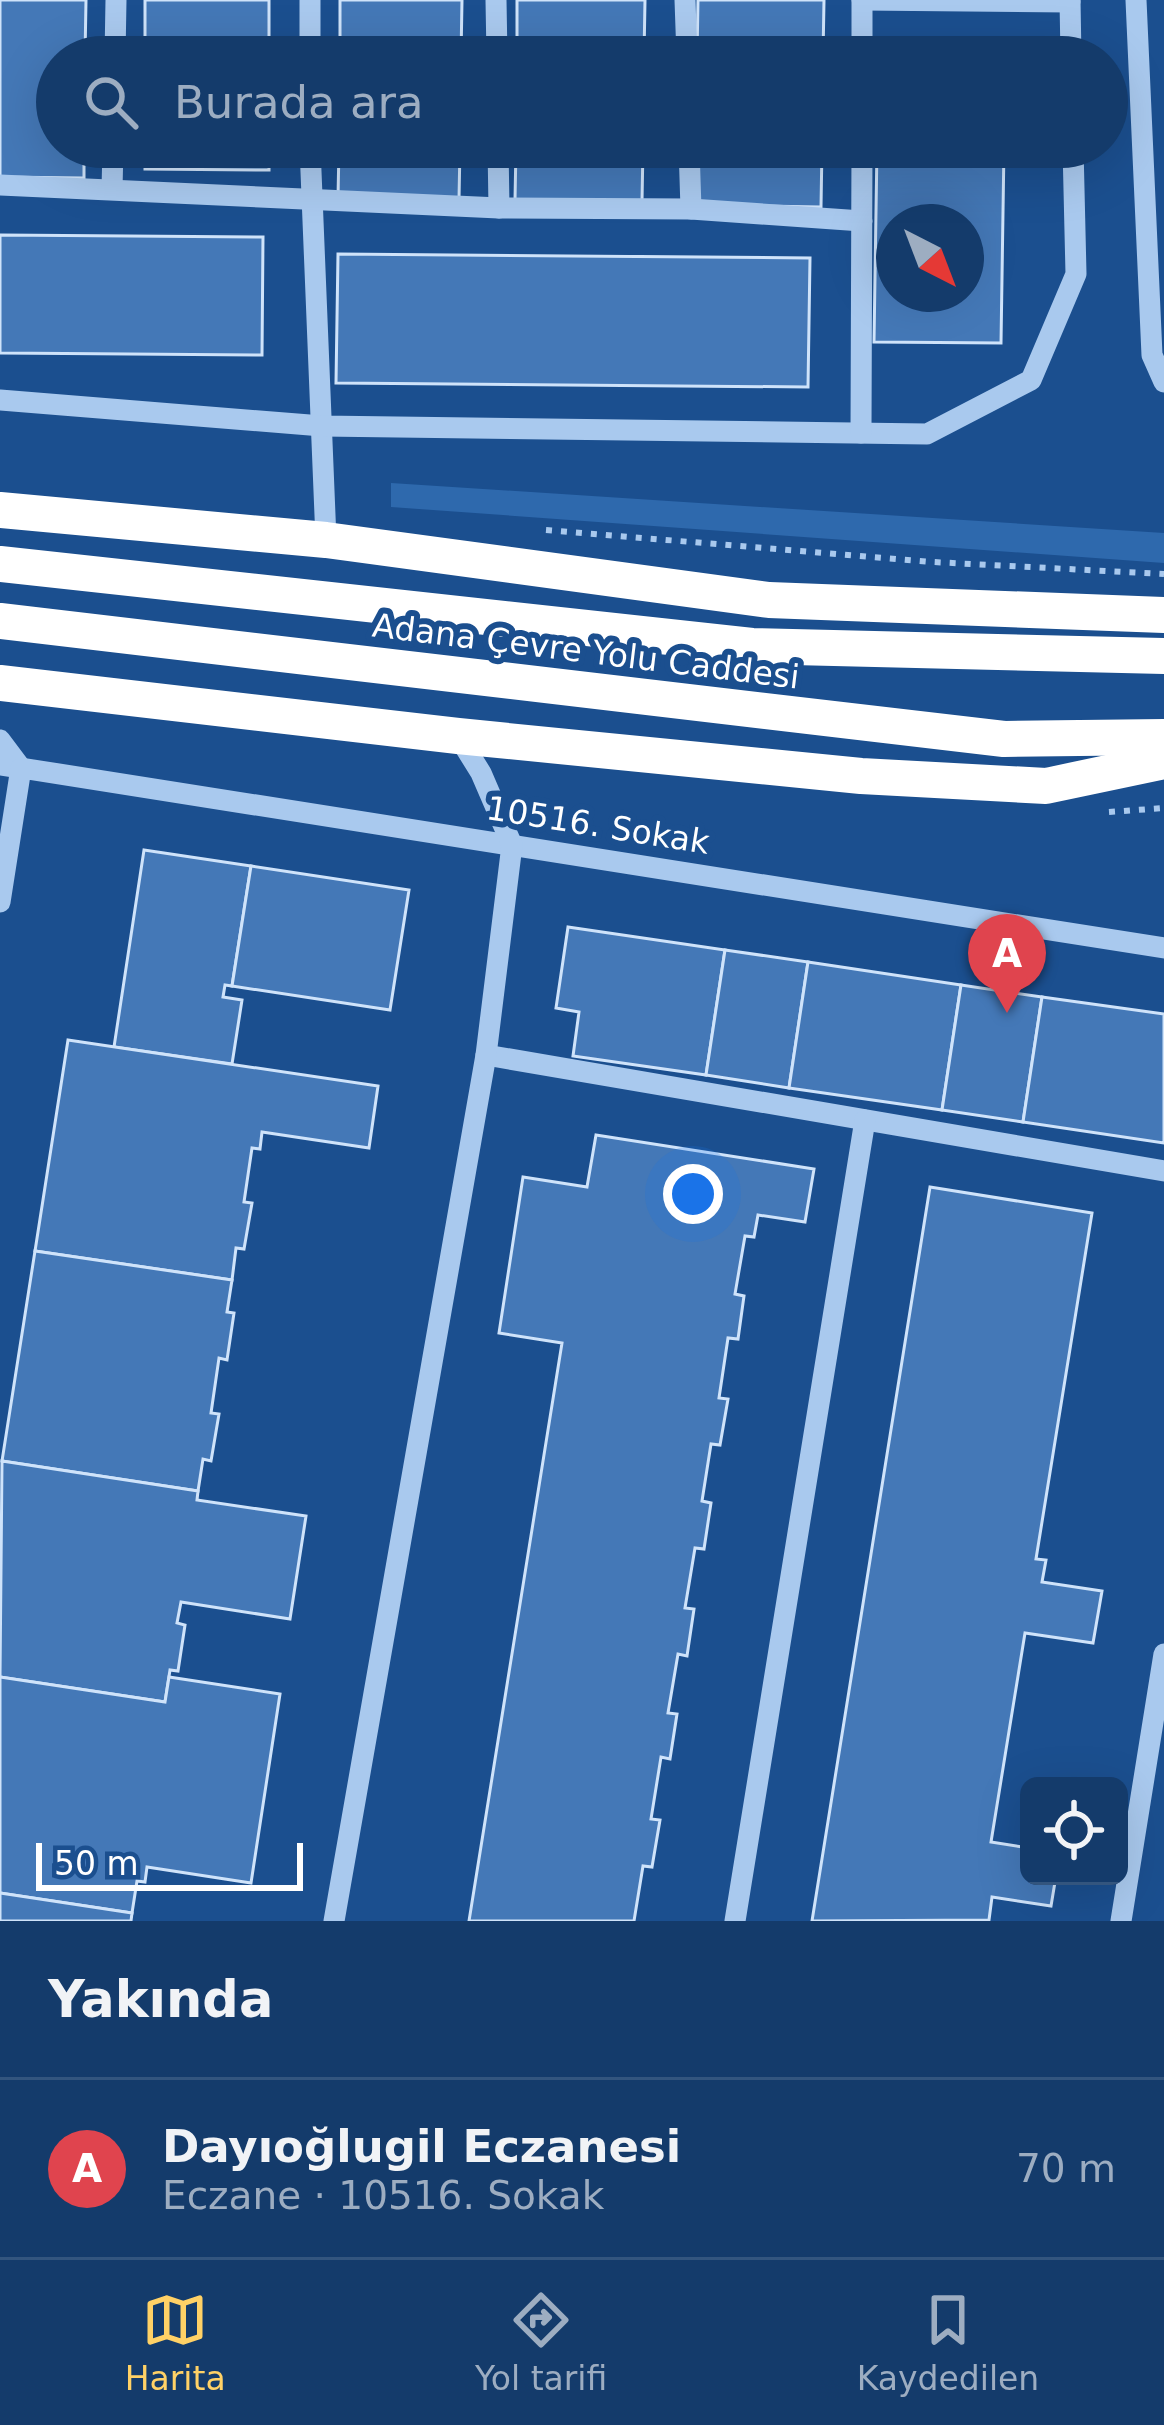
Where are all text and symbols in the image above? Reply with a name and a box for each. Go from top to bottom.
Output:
search box [36,36,1128,168]
icon: search [78,69,144,135]
text: Burada ara [174,76,424,129]
north arrow [876,204,984,312]
street label: Adana Çevre Yolu Caddesi [370,605,802,697]
street label: 10516. Sokak [484,788,713,862]
pin: A [968,914,1046,1013]
your location [663,1164,723,1224]
map controls [1020,1777,1128,1885]
button: locate [1020,1777,1128,1885]
scale bar [36,1837,303,1890]
text: 50 m [54,1844,139,1883]
text: Yakında [48,1970,273,2029]
text: Dayıoğlugil Eczanesi [162,2120,681,2173]
text: A [72,2146,102,2191]
text: 70 m [1016,2146,1116,2191]
text: Eczane · 10516. Sokak [162,2173,604,2218]
tab: Harita [125,2287,226,2398]
tab: Yol tarifi [475,2287,607,2398]
tab: Kaydedilen [857,2287,1039,2398]

